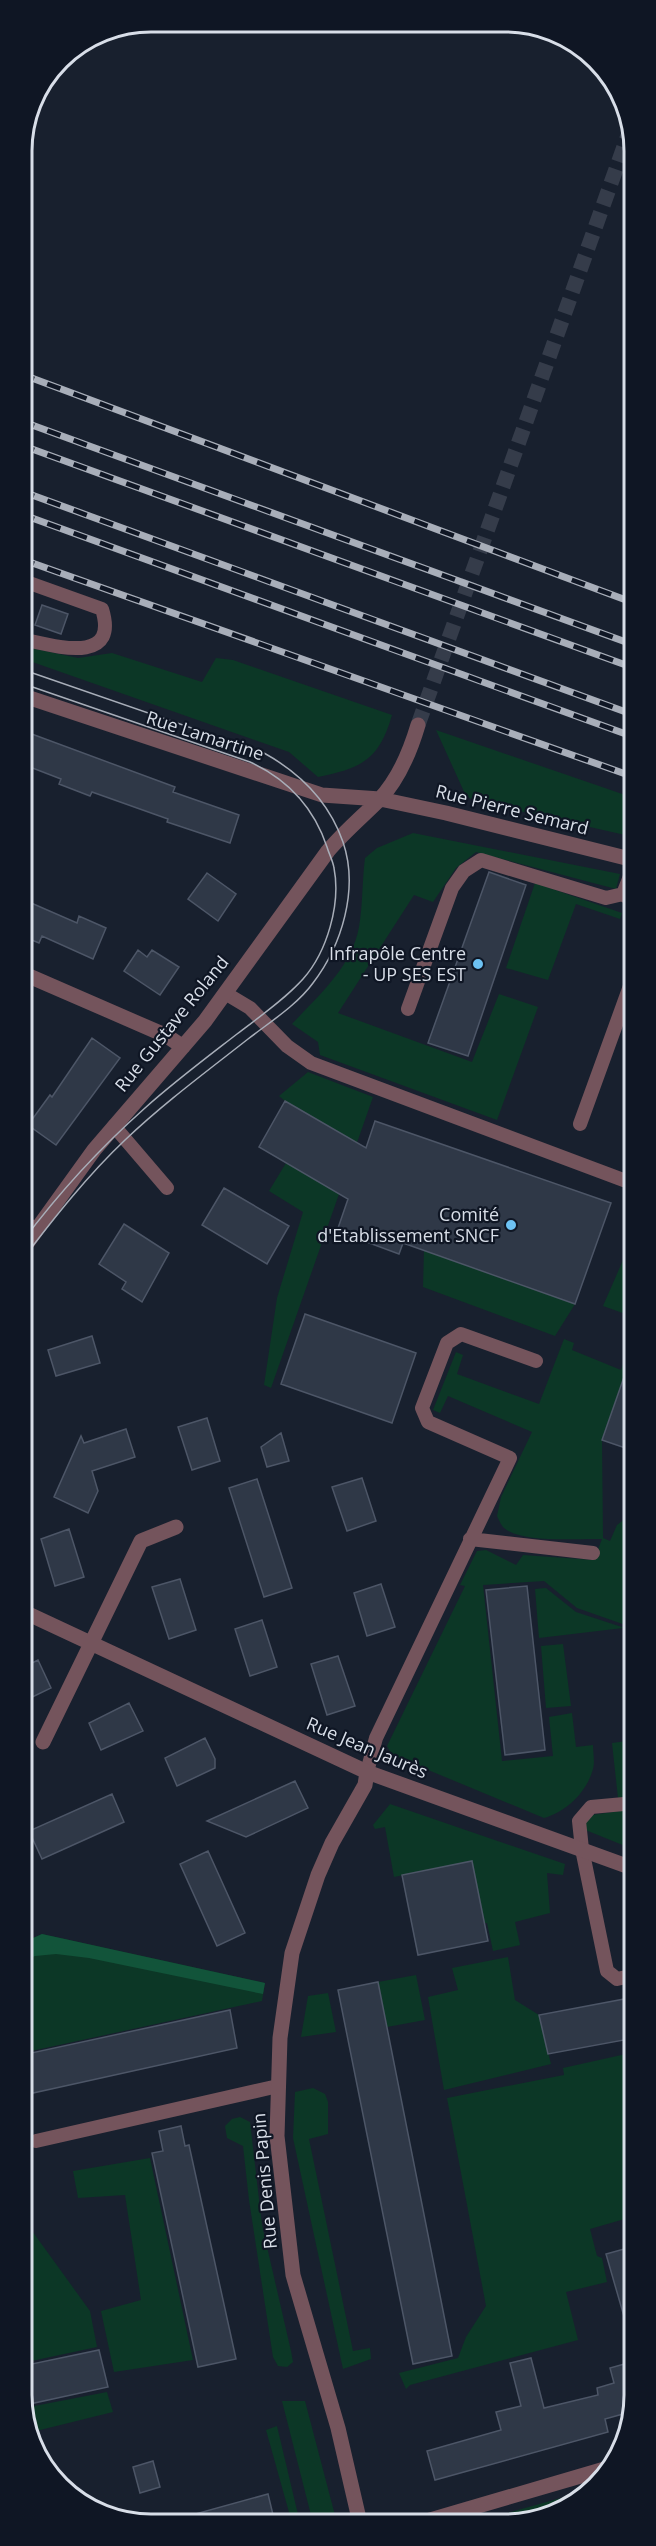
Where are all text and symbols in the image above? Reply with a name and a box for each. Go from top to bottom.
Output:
street label: Rue Lamartine [143,705,267,765]
street label: Rue Pierre Semard [433,778,591,840]
place label: Infrapôle Centre - UP SES EST [329,941,466,986]
street label: Rue Gustave Roland [109,950,234,1096]
marker: Infrapôle Centre - UP SES EST [471,957,485,971]
place label: Comité d'Etablissement SNCF [317,1202,499,1247]
marker: Comité d'Etablissement SNCF [504,1218,518,1232]
street label: Rue Jean Jaurès [303,1711,432,1783]
street label: Rue Denis Papin [246,2112,282,2250]

